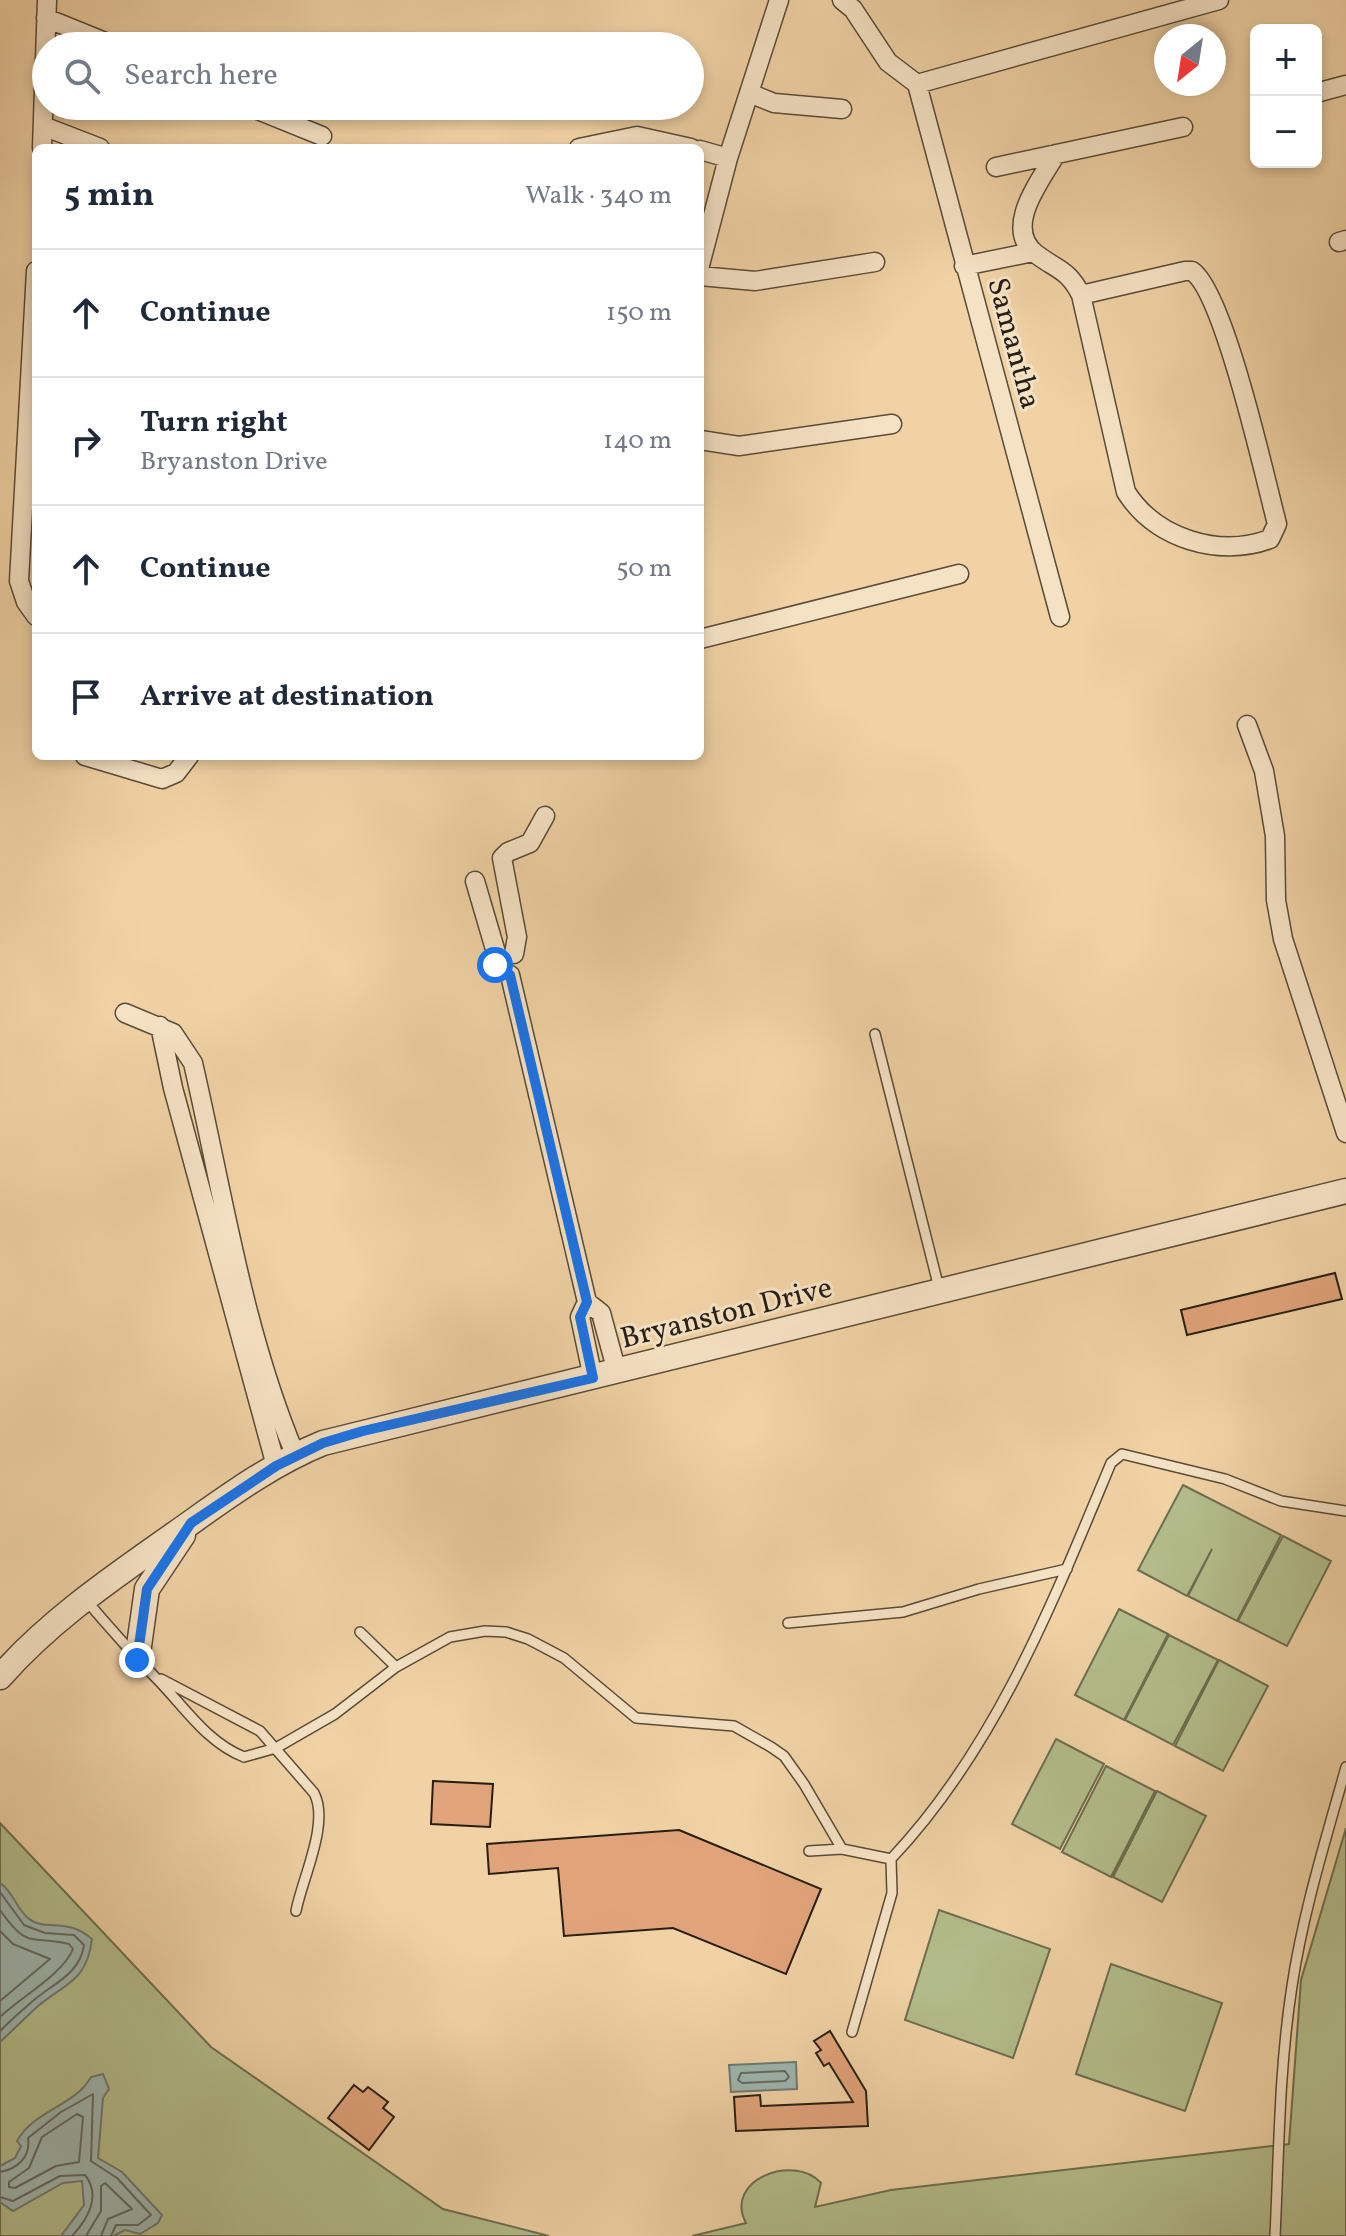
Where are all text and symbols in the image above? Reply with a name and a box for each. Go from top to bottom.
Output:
north arrow [1154,24,1226,96]
map controls [1250,24,1322,168]
button: + [1250,24,1322,96]
search box [32,32,704,120]
icon: search [60,54,104,98]
text: Search here [124,55,278,97]
button: − [1250,96,1322,168]
text: 5 min [64,173,154,220]
text: Walk · 340 m [525,178,672,214]
street label: Samantha [975,273,1051,414]
icon: ahead [64,291,108,335]
text: Continue [140,292,271,334]
text: 150 m [606,295,672,331]
text: Turn right [140,402,288,444]
icon: right [64,419,108,463]
text: 140 m [603,423,672,459]
text: Bryanston Drive [140,444,328,480]
icon: ahead [64,547,108,591]
text: Continue [140,548,271,590]
text: 50 m [616,551,672,587]
icon: arrive [64,675,108,719]
text: Arrive at destination [140,676,434,718]
route start [477,947,513,983]
street label: Bryanston Drive [616,1267,837,1361]
route end [119,1642,155,1678]

